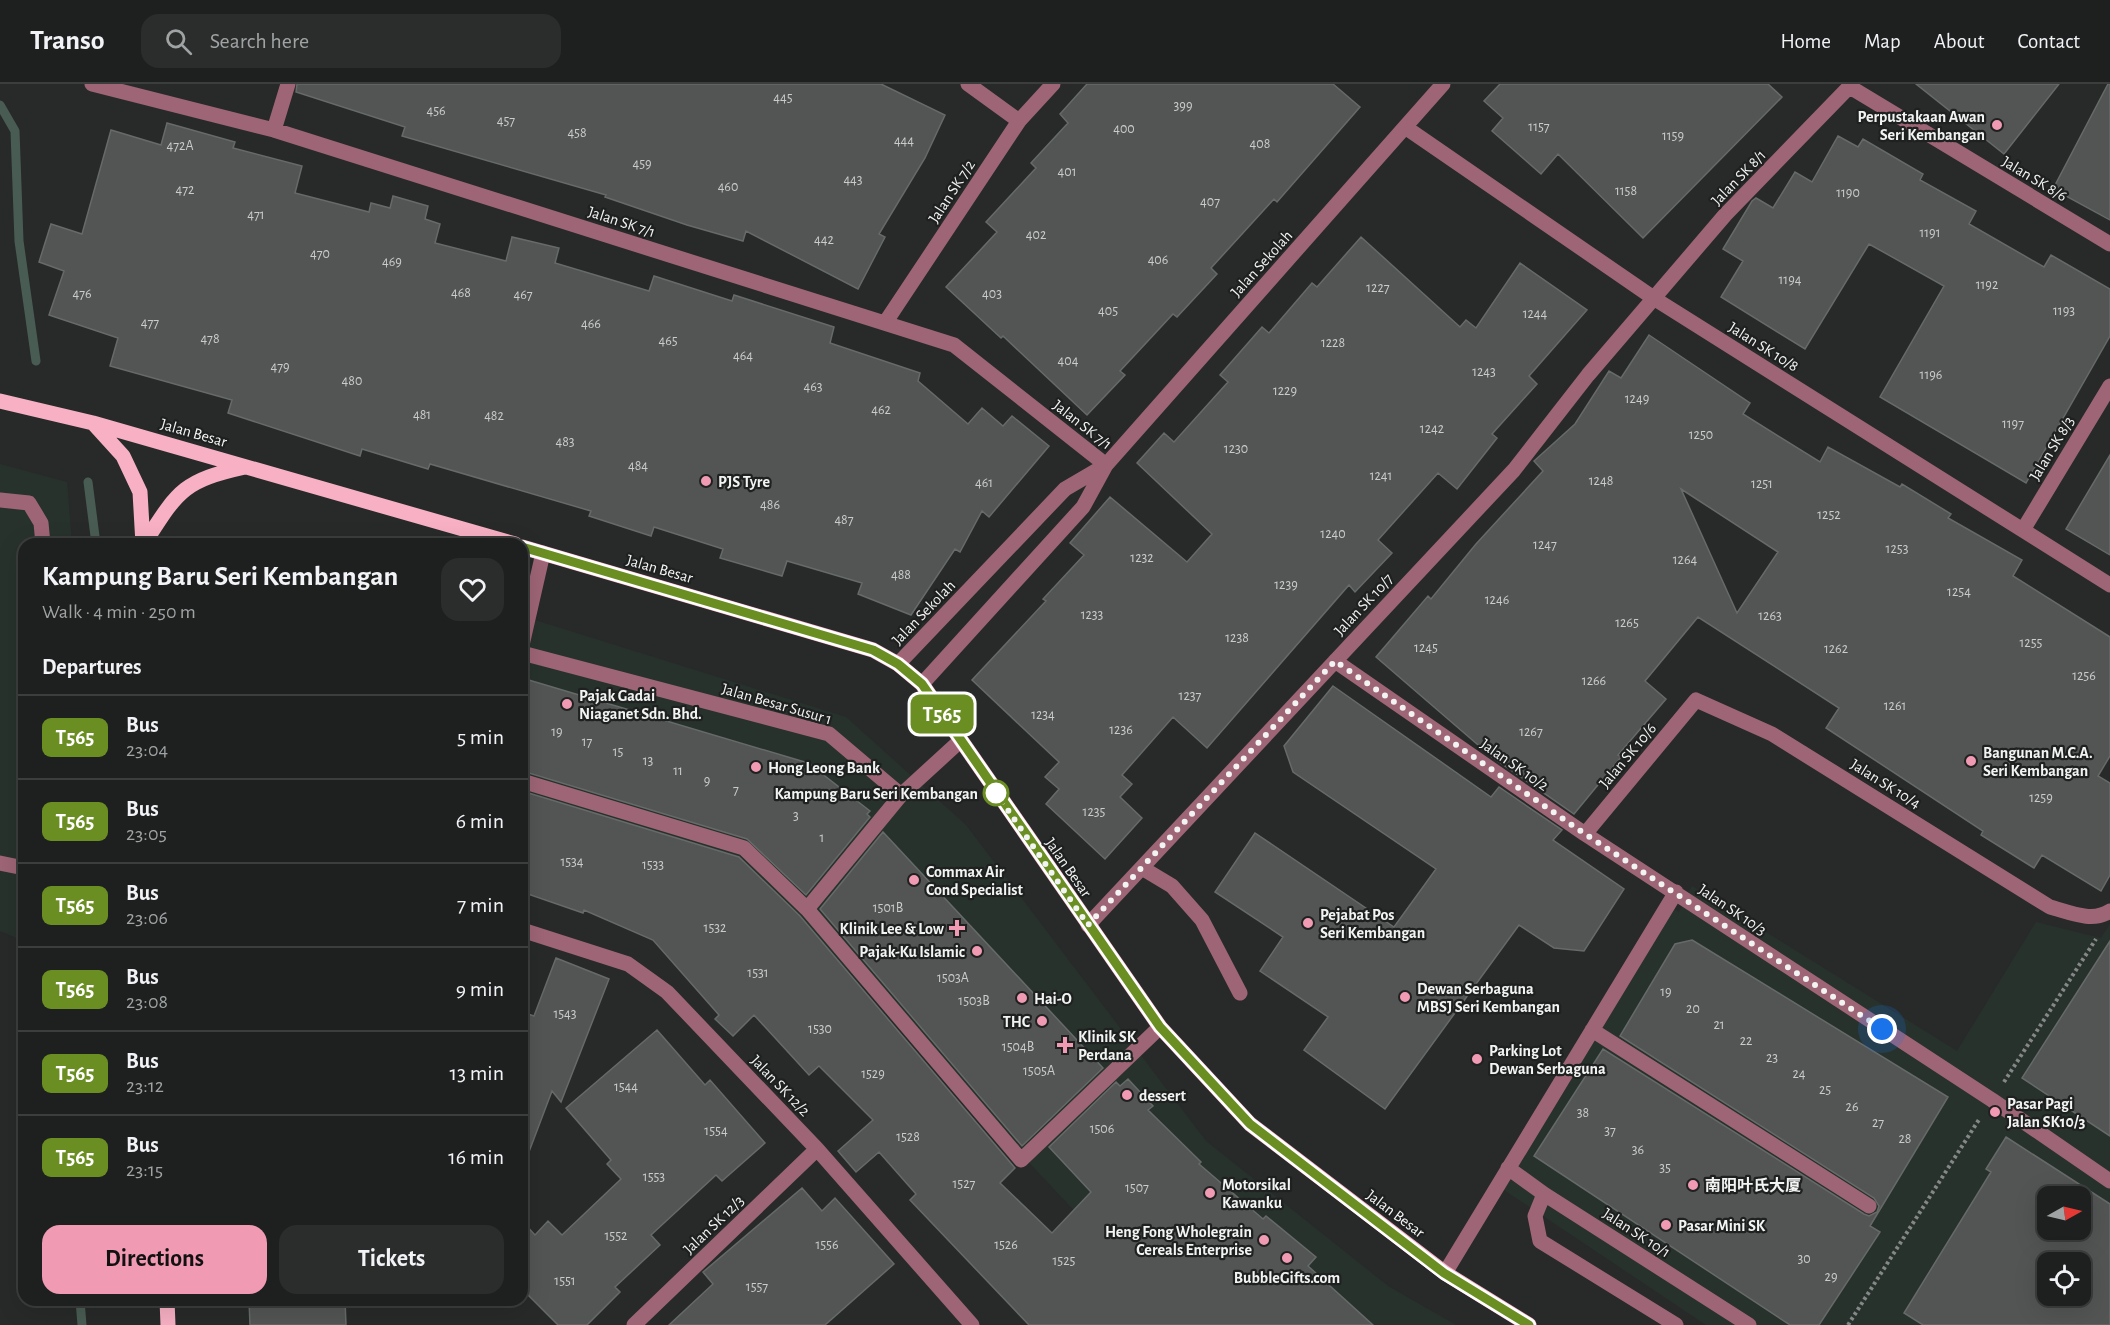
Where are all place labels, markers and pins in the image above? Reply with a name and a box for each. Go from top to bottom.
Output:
place label: Perpustakaan Awan Seri Kembangan [1858,109,1985,143]
marker: Perpustakaan Awan Seri Kembangan [1990,118,2004,132]
marker: PJS Tyre [699,474,713,488]
place label: PJS Tyre [718,474,770,491]
place label: Pajak Gadai Niaganet Sdn. Bhd. [579,688,702,722]
marker: Pajak Gadai Niaganet Sdn. Bhd. [560,697,574,711]
place label: Bangunan M.C.A. Seri Kembangan [1983,745,2093,779]
marker: Bangunan M.C.A. Seri Kembangan [1964,754,1978,768]
marker: Hong Leong Bank [749,760,763,774]
place label: Hong Leong Bank [768,760,880,776]
marker: Kampung Baru Seri Kembangan [983,780,1009,806]
place label: Kampung Baru Seri Kembangan [774,786,978,802]
place label: Commax Air Cond Specialist [926,864,1023,898]
marker: Commax Air Cond Specialist [907,873,921,887]
place label: Pejabat Pos Seri Kembangan [1320,907,1425,941]
marker: Pejabat Pos Seri Kembangan [1301,916,1315,930]
marker: Klinik Lee & Low [948,919,966,937]
place label: Klinik Lee & Low [839,921,945,937]
place label: Pajak-Ku Islamic [859,944,965,961]
marker: Pajak-Ku Islamic [970,944,984,958]
place label: Dewan Serbaguna MBSJ Seri Kembangan [1417,981,1560,1015]
marker: Dewan Serbaguna MBSJ Seri Kembangan [1398,990,1412,1004]
marker: Hai-O [1015,991,1029,1005]
place label: Hai-O [1034,991,1072,1007]
place label: THC [1003,1014,1031,1030]
marker: THC [1035,1014,1049,1028]
place label: Klinik SK Perdana [1078,1029,1137,1063]
marker: Klinik SK Perdana [1056,1036,1074,1054]
place label: Parking Lot Dewan Serbaguna [1489,1043,1606,1077]
marker: Parking Lot Dewan Serbaguna [1470,1052,1484,1066]
marker: dessert [1120,1088,1134,1102]
place label: dessert [1139,1088,1186,1104]
place label: Pasar Pagi Jalan SK10/3 [2007,1096,2085,1130]
marker: Pasar Pagi Jalan SK10/3 [1988,1105,2002,1119]
place label: Motorsikal Kawanku [1222,1177,1291,1211]
place label: 南阳叶氏大厦 [1705,1177,1801,1194]
marker: 南阳叶氏大厦 [1686,1178,1700,1192]
marker: Motorsikal Kawanku [1203,1186,1217,1200]
marker: Pasar Mini SK [1659,1218,1673,1232]
place label: Pasar Mini SK [1678,1218,1766,1234]
place label: Heng Fong Wholegrain Cereals Enterprise [1105,1224,1252,1258]
marker: Heng Fong Wholegrain Cereals Enterprise [1257,1233,1271,1247]
marker: BubbleGifts.com [1280,1251,1294,1265]
place label: BubbleGifts.com [1234,1270,1340,1286]

